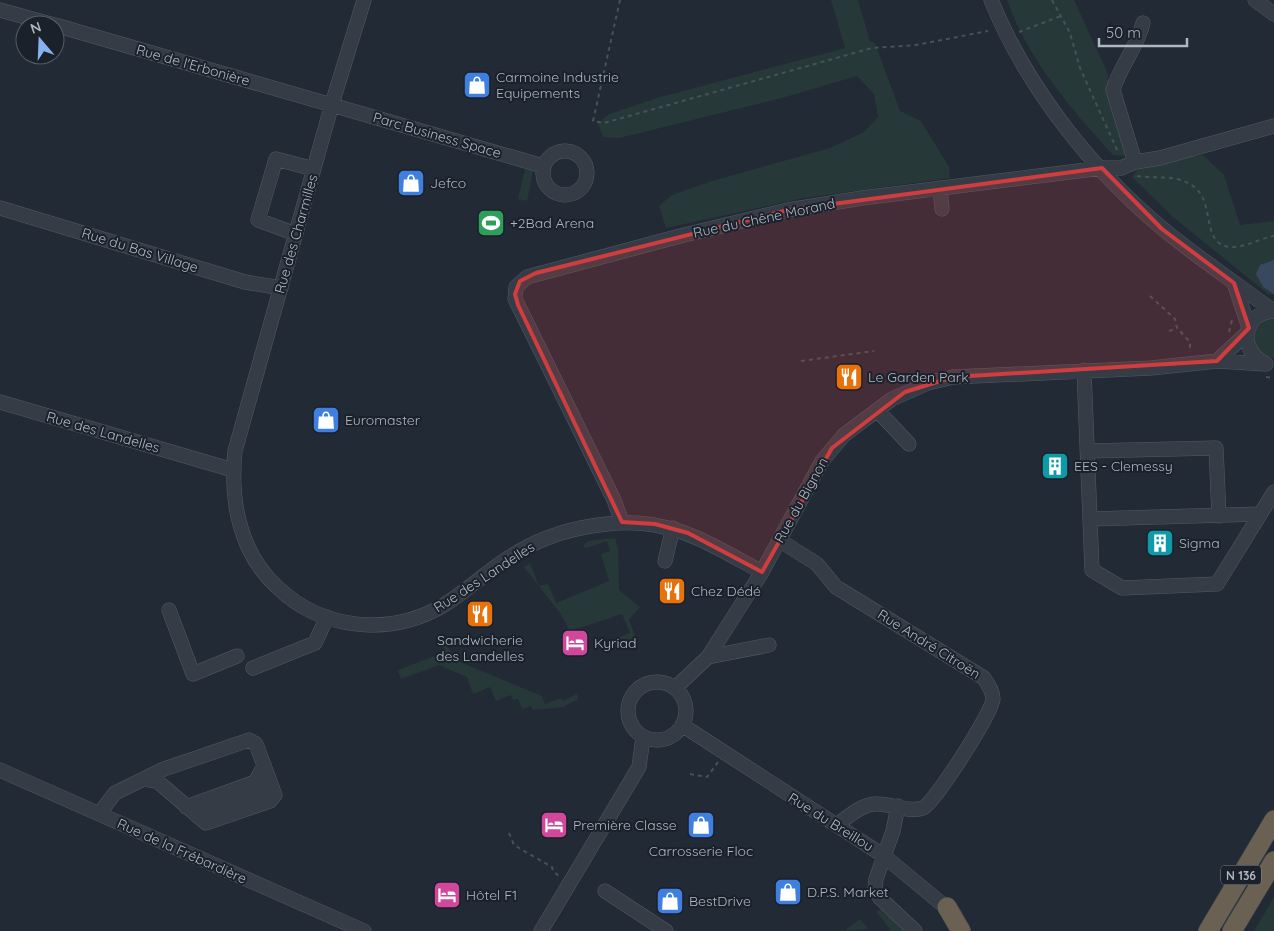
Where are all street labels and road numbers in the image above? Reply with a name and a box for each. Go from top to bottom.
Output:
street label: Rue de l'Erbonière [134,40,252,90]
street label: Parc Business Space [371,108,503,162]
street label: Rue des Charmilles [270,172,322,296]
street label: Rue du Chêne Morand [691,194,837,242]
street label: Rue du Bas Village [80,224,201,276]
street label: Rue des Landelles [44,407,162,457]
street label: Rue du Bignon [770,454,832,546]
street label: Rue des Landelles [430,538,538,616]
street label: Rue André Citroën [874,605,984,683]
street label: Rue du Breillou [785,789,877,855]
street label: Rue de la Frébardière [114,814,250,888]
road number: N 136 [1221,866,1261,884]

